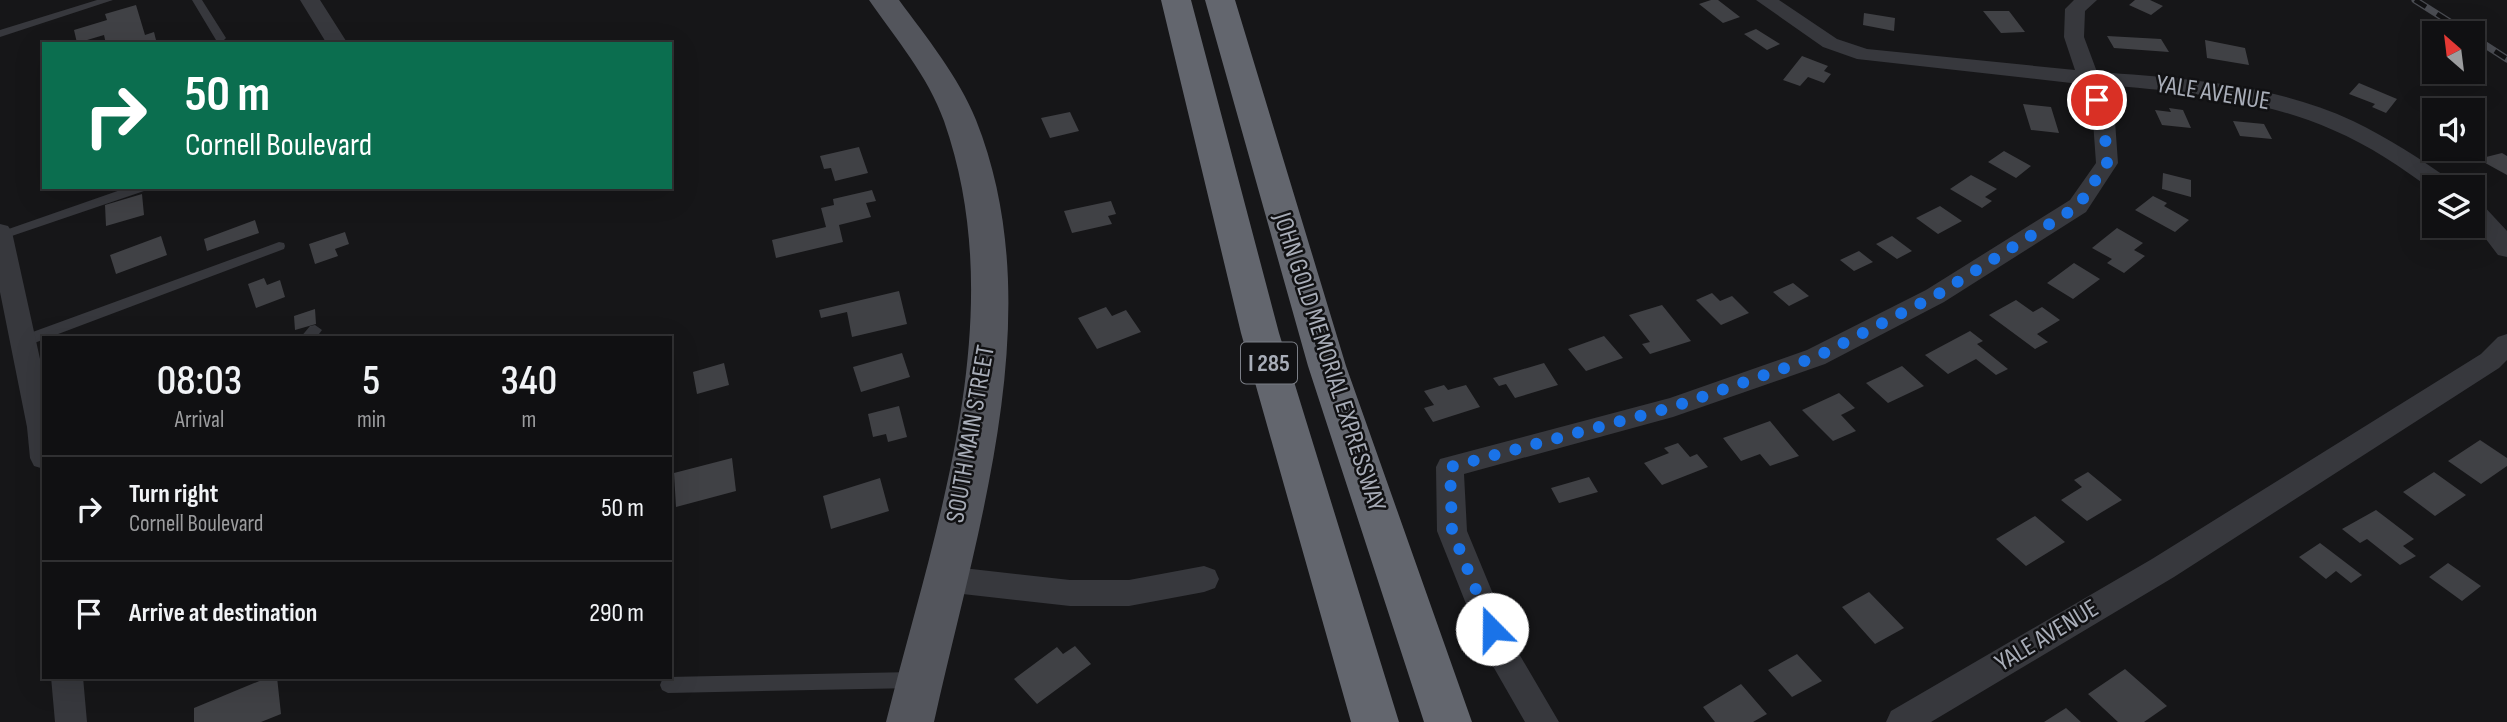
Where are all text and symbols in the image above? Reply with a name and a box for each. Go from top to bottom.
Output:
north arrow [2422,21,2485,84]
map controls [2422,21,2485,238]
text: 50 m [185,66,270,125]
street label: YALE AVENUE [2154,69,2272,117]
icon: right [70,70,161,161]
pin [2067,70,2127,130]
icon: arrive [2078,81,2116,119]
button: sound [2422,98,2485,161]
text: Cornell Boulevard [185,126,372,165]
button: layers [2422,175,2485,238]
street label: JOHN GOLD MEMORIAL EXPRESSWAY [1266,208,1392,515]
road number: I 285 [1241,342,1297,384]
street label: SOUTH MAIN STREET [940,343,1002,525]
text: 08:03 [157,356,242,407]
text: 5 [362,356,380,407]
text: 340 [501,356,557,407]
text: Arrival [175,406,224,434]
text: min [357,406,386,434]
text: m [522,406,536,434]
text: Turn right [129,479,218,510]
icon: right [70,490,108,528]
text: 50 m [601,493,644,524]
text: Cornell Boulevard [129,510,263,538]
position arrow [1455,592,1529,666]
street label: YALE AVENUE [1990,593,2104,679]
icon: arrive [70,595,108,633]
text: Arrive at destination [129,598,317,629]
text: 290 m [589,598,644,629]

